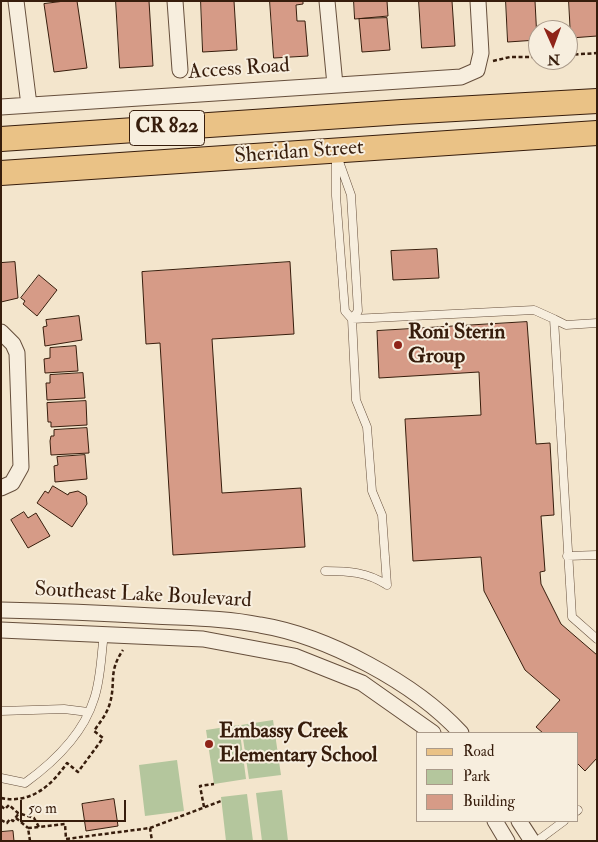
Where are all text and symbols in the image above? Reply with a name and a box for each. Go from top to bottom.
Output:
north arrow [528,20,578,70]
text: N [547,51,560,68]
street label: Access Road [187,54,291,86]
road number: CR 822 [130,110,204,146]
street label: Sheridan Street [233,136,365,170]
place label: Roni Sterin Group [408,320,505,370]
marker: Roni Sterin Group [392,339,404,351]
street label: Southeast Lake Boulevard [34,578,252,614]
place label: Embassy Creek Elementary School [219,719,377,769]
legend [416,732,578,822]
marker: Embassy Creek Elementary School [203,738,215,750]
text: Road [463,742,494,761]
text: Park [463,767,490,786]
scale bar [22,790,129,822]
text: Building [463,792,515,811]
text: 50 m [28,799,57,818]

